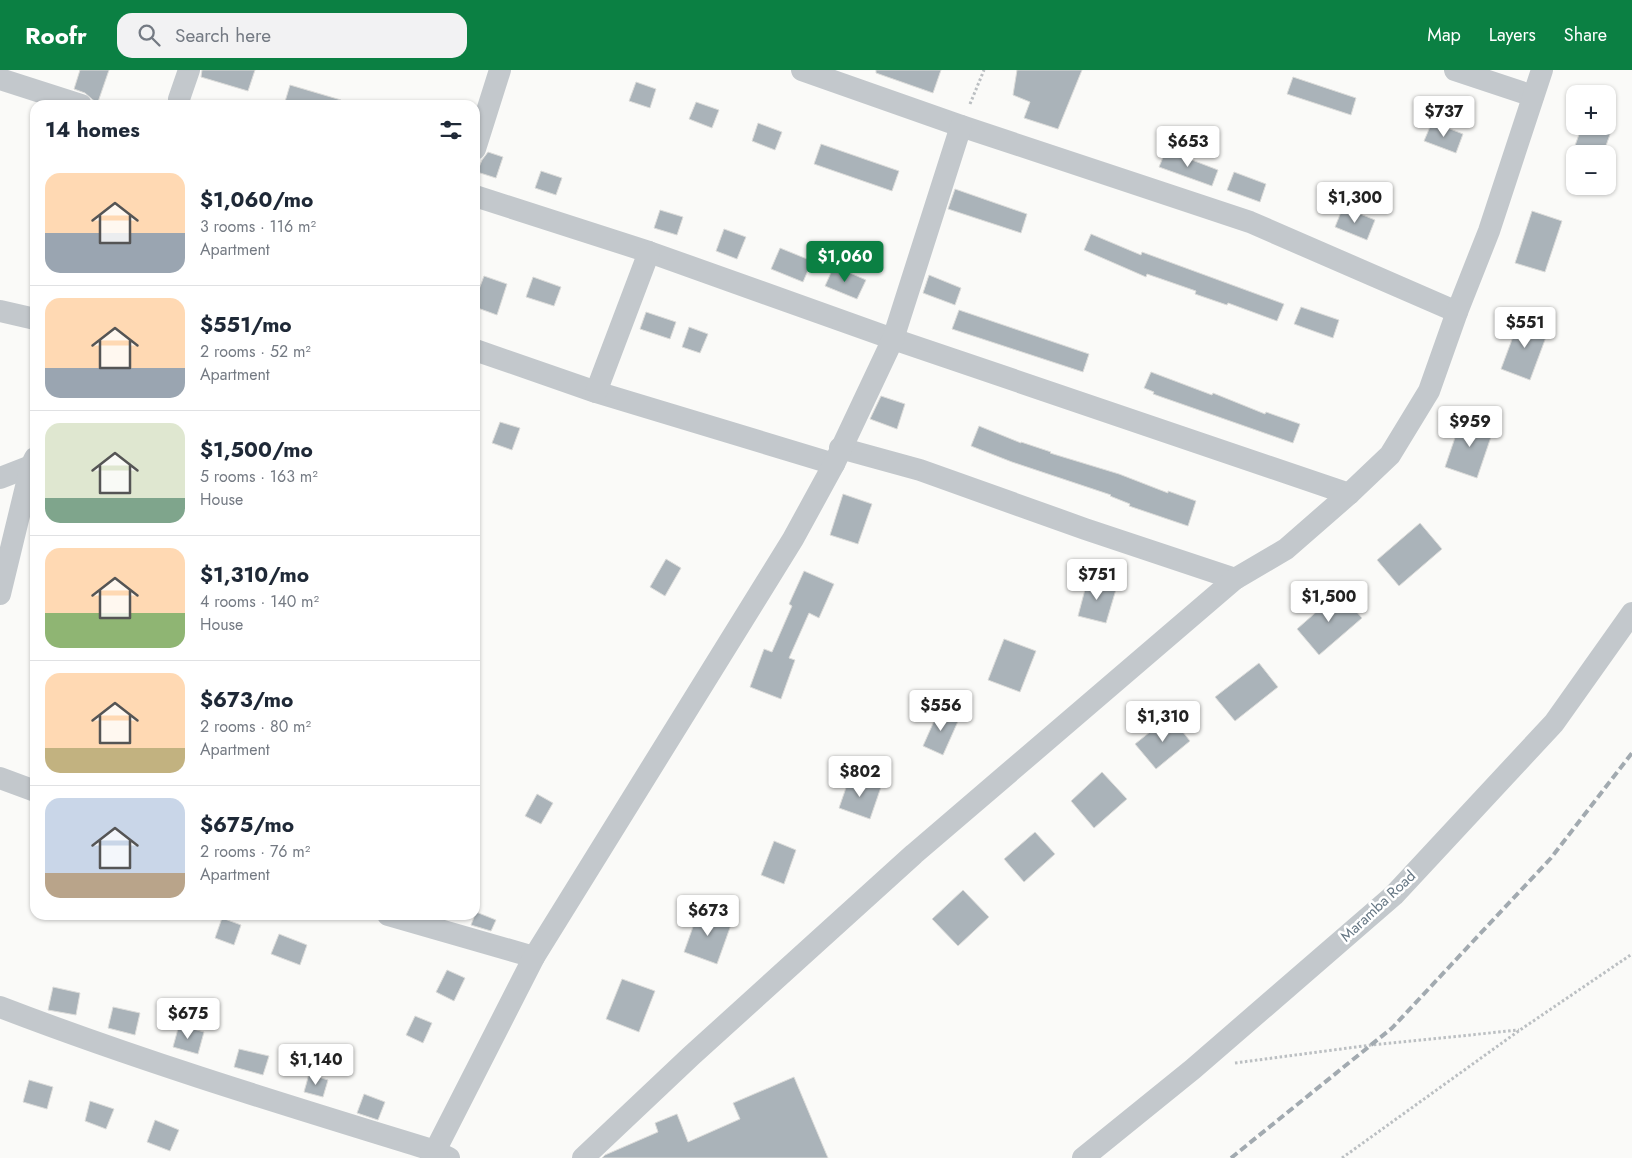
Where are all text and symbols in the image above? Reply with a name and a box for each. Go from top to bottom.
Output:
search box [117,13,467,58]
text: Roofr [25,18,87,53]
icon: search [135,21,163,49]
text: Search here [175,22,271,49]
text: Map [1427,22,1461,48]
text: Layers [1489,22,1536,48]
text: Share [1564,22,1607,48]
map controls [1566,85,1616,195]
button: + [1566,85,1616,135]
pin: $737 [1414,96,1474,138]
text: $737 [1425,100,1463,123]
text: 14 homes [45,115,140,145]
icon: filters [437,116,465,144]
pin: $653 [1158,126,1218,168]
text: $653 [1168,130,1208,153]
button: − [1566,145,1616,195]
pin: $1,300 [1314,182,1396,224]
text: $1,060/mo [200,185,313,215]
text: $1,300 [1328,186,1382,209]
icon: home [85,193,145,253]
text: 3 rooms · 116 m² [200,215,316,238]
text: Apartment [200,238,270,261]
pin: $1,060 [804,240,886,283]
text: $1,060 [817,245,873,268]
pin: $551 [1495,306,1555,349]
text: $551/mo [200,310,292,340]
text: $551 [1506,311,1544,334]
icon: home [85,318,145,378]
text: 2 rooms · 52 m² [200,340,311,363]
text: Apartment [200,363,270,386]
pin: $959 [1440,406,1500,448]
text: $959 [1449,410,1491,433]
text: $1,500/mo [200,435,313,465]
icon: home [85,443,145,503]
text: 5 rooms · 163 m² [200,465,318,488]
text: House [200,488,243,511]
pin: $751 [1067,558,1127,601]
text: $1,310/mo [200,560,309,590]
text: $751 [1078,563,1116,586]
icon: home [85,568,145,628]
pin: $1,500 [1288,580,1370,623]
text: $1,500 [1302,585,1356,608]
text: 4 rooms · 140 m² [200,590,319,613]
text: House [200,613,243,636]
text: $673/mo [200,685,293,715]
pin: $556 [911,690,971,732]
icon: home [85,693,145,753]
text: $556 [920,694,962,717]
pin: $1,310 [1122,700,1204,743]
text: $1,310 [1137,705,1189,728]
text: 2 rooms · 80 m² [200,715,311,738]
text: Apartment [200,738,270,761]
pin: $802 [830,756,890,798]
text: $802 [839,760,881,783]
text: $675/mo [200,810,294,840]
icon: home [85,818,145,878]
text: 2 rooms · 76 m² [200,840,310,863]
text: Apartment [200,863,270,886]
street label: Maramba Road [1335,865,1421,947]
pin: $673 [678,894,738,937]
text: $673 [688,899,728,922]
pin: $675 [158,998,218,1040]
text: $675 [168,1002,208,1025]
pin: $1,140 [275,1044,357,1086]
text: $1,140 [289,1048,343,1071]

